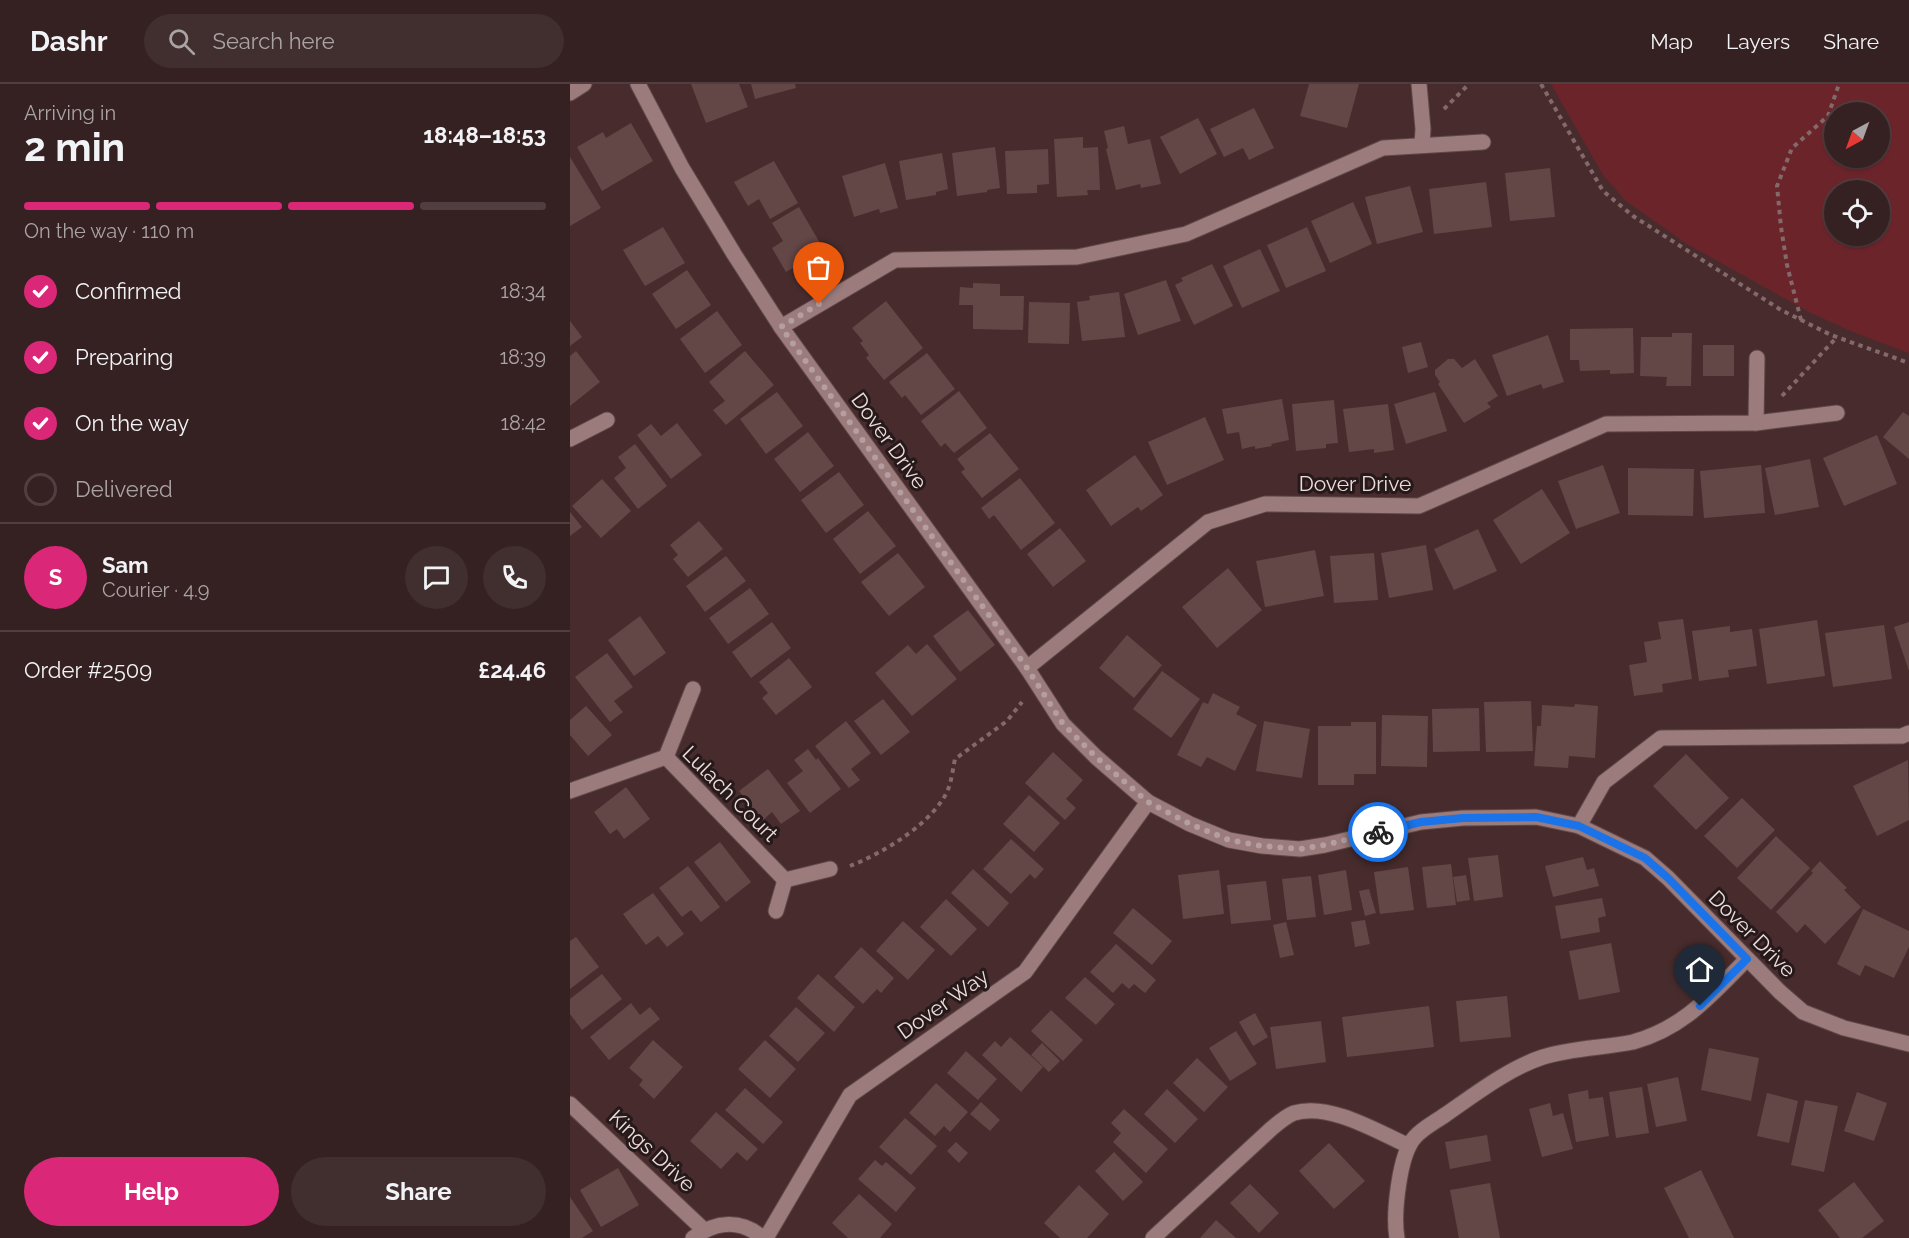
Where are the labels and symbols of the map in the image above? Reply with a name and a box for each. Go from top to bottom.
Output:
north arrow [1824,102,1890,168]
pin [793,242,844,304]
street label: Dover Drive [846,388,933,494]
street label: Dover Drive [1299,471,1411,496]
street label: Lulach Court [677,741,783,847]
courier [1348,802,1408,862]
street label: Dover Drive [1704,885,1801,982]
pin [1674,944,1725,1006]
street label: Dover Way [892,963,993,1044]
street label: Kings Drive [604,1104,701,1197]

